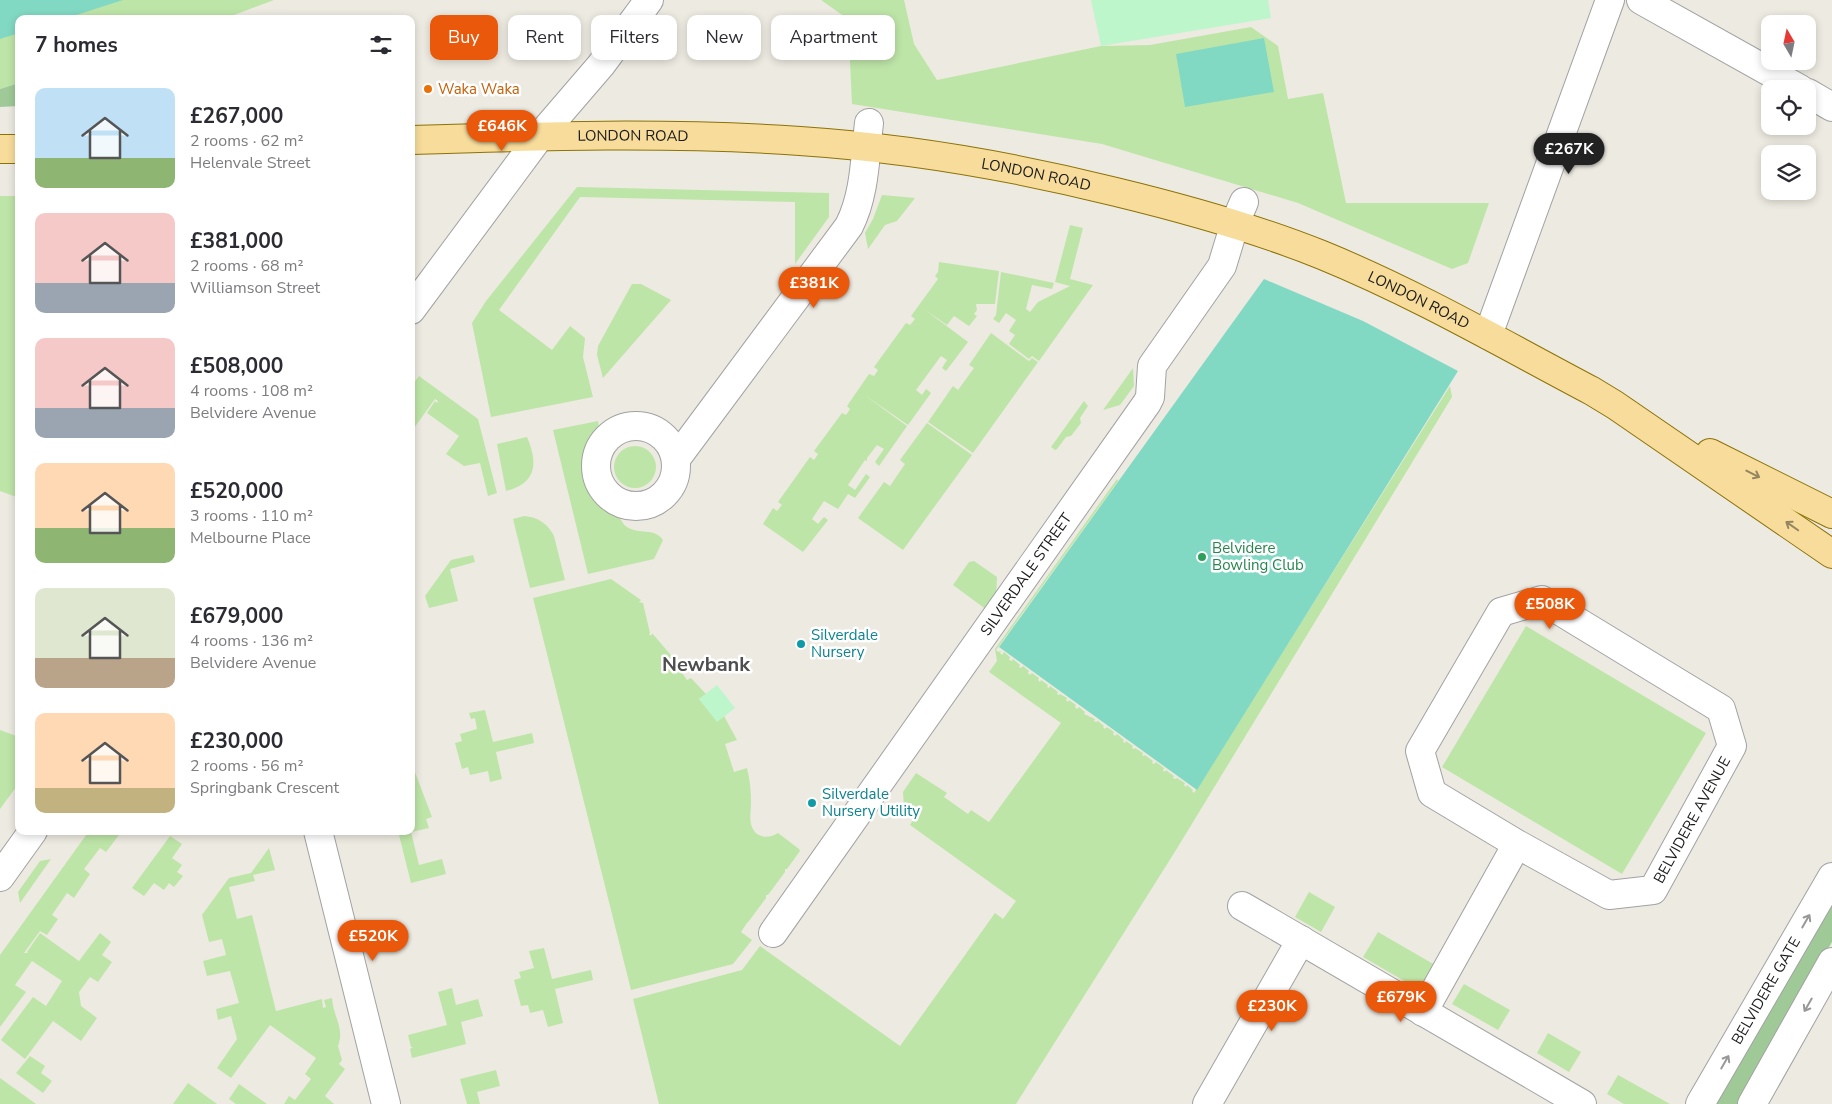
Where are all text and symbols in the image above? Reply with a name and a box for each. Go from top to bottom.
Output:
chip: Buy [430,15,498,60]
chip: Rent [508,15,581,60]
chip: Filters [591,15,677,60]
chip: New [687,15,761,60]
chip: Apartment [771,15,895,60]
north arrow [1761,15,1816,70]
map controls [1761,15,1816,200]
text: 7 homes [35,31,118,59]
icon: filters [367,31,395,59]
place label: Waka Waka [438,79,520,99]
button: locate [1761,80,1816,135]
marker: Waka Waka [422,83,434,95]
text: £267,000 [190,102,283,130]
icon: home [75,108,135,168]
pin: £646K [467,110,537,152]
text: £646K [477,115,527,137]
street label: LONDON ROAD [577,126,689,146]
text: 2 rooms · 62 m² [190,130,303,152]
pin: £267K [1534,132,1604,175]
text: £267K [1544,138,1594,160]
button: layers [1761,145,1816,200]
text: Helenvale Street [190,152,310,174]
street label: LONDON ROAD [980,153,1093,196]
text: £381,000 [190,227,283,255]
icon: home [75,233,135,293]
text: 2 rooms · 68 m² [190,255,303,277]
pin: £381K [779,266,849,309]
street label: LONDON ROAD [1365,266,1473,334]
text: £381K [789,272,839,294]
text: Williamson Street [190,277,320,299]
text: £508,000 [190,352,283,380]
icon: home [75,358,135,418]
text: 4 rooms · 108 m² [190,380,313,402]
text: Belvidere Avenue [190,402,316,424]
one-way arrow [1745,469,1760,479]
text: £520,000 [190,477,283,505]
icon: home [75,483,135,543]
text: 3 rooms · 110 m² [190,505,313,527]
street label: SILVERDALE STREET [976,509,1076,640]
one-way arrow [1785,521,1799,531]
text: Melbourne Place [190,527,311,549]
place label: Belvidere Bowling Club [1212,538,1304,575]
marker: Belvidere Bowling Club [1196,551,1208,563]
pin: £508K [1515,588,1585,630]
text: £508K [1525,593,1575,615]
text: £679,000 [190,602,283,630]
icon: home [75,608,135,668]
place label: Silverdale Nursery [811,625,878,662]
text: 4 rooms · 136 m² [190,630,313,652]
marker: Silverdale Nursery [795,638,807,650]
district label: Newbank [662,651,751,678]
text: Belvidere Avenue [190,652,316,674]
text: £230,000 [190,727,283,755]
icon: home [75,733,135,793]
street label: BELVIDERE AVENUE [1649,753,1735,887]
text: 2 rooms · 56 m² [190,755,303,777]
text: Springbank Crescent [190,777,339,799]
place label: Silverdale Nursery Utility [822,784,920,821]
marker: Silverdale Nursery Utility [806,797,818,809]
one-way arrow [1802,915,1812,929]
pin: £520K [338,920,408,962]
text: £520K [348,925,398,947]
street label: BELVIDERE GATE [1727,934,1805,1048]
pin: £679K [1366,980,1436,1023]
text: £679K [1376,986,1426,1008]
pin: £230K [1237,990,1307,1032]
text: £230K [1247,995,1297,1017]
one-way arrow [1803,997,1813,1012]
one-way arrow [1720,1055,1730,1069]

